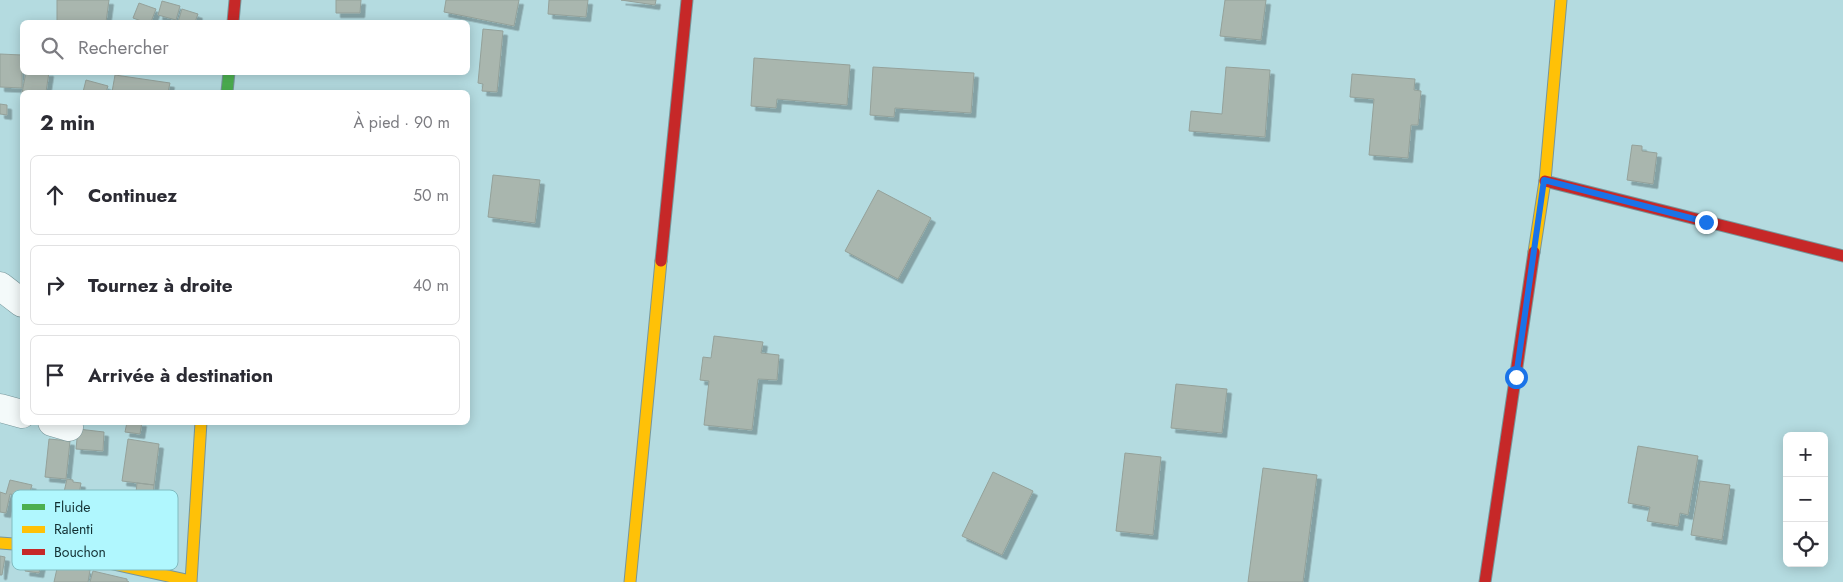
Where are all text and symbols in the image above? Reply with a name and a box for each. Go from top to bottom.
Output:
search box [20,20,470,75]
icon: search [38,34,66,62]
text: Rechercher [78,34,169,61]
text: 2 min [40,108,95,138]
text: À pied · 90 m [354,111,450,134]
icon: ahead [41,181,69,209]
text: Continuez [88,182,177,209]
text: 50 m [413,184,449,207]
route end [1695,211,1718,234]
icon: right [41,271,69,299]
text: Tournez à droite [88,272,233,299]
text: 40 m [413,274,449,297]
icon: arrive [41,361,69,389]
text: Arrivée à destination [88,362,273,389]
route start [1505,366,1528,389]
map controls [1783,432,1828,567]
button: + [1783,432,1828,477]
button: − [1783,477,1828,522]
legend [12,490,178,570]
text: Fluide [54,497,90,517]
text: Ralenti [54,519,93,539]
button: locate [1783,522,1828,567]
text: Bouchon [54,542,106,562]

